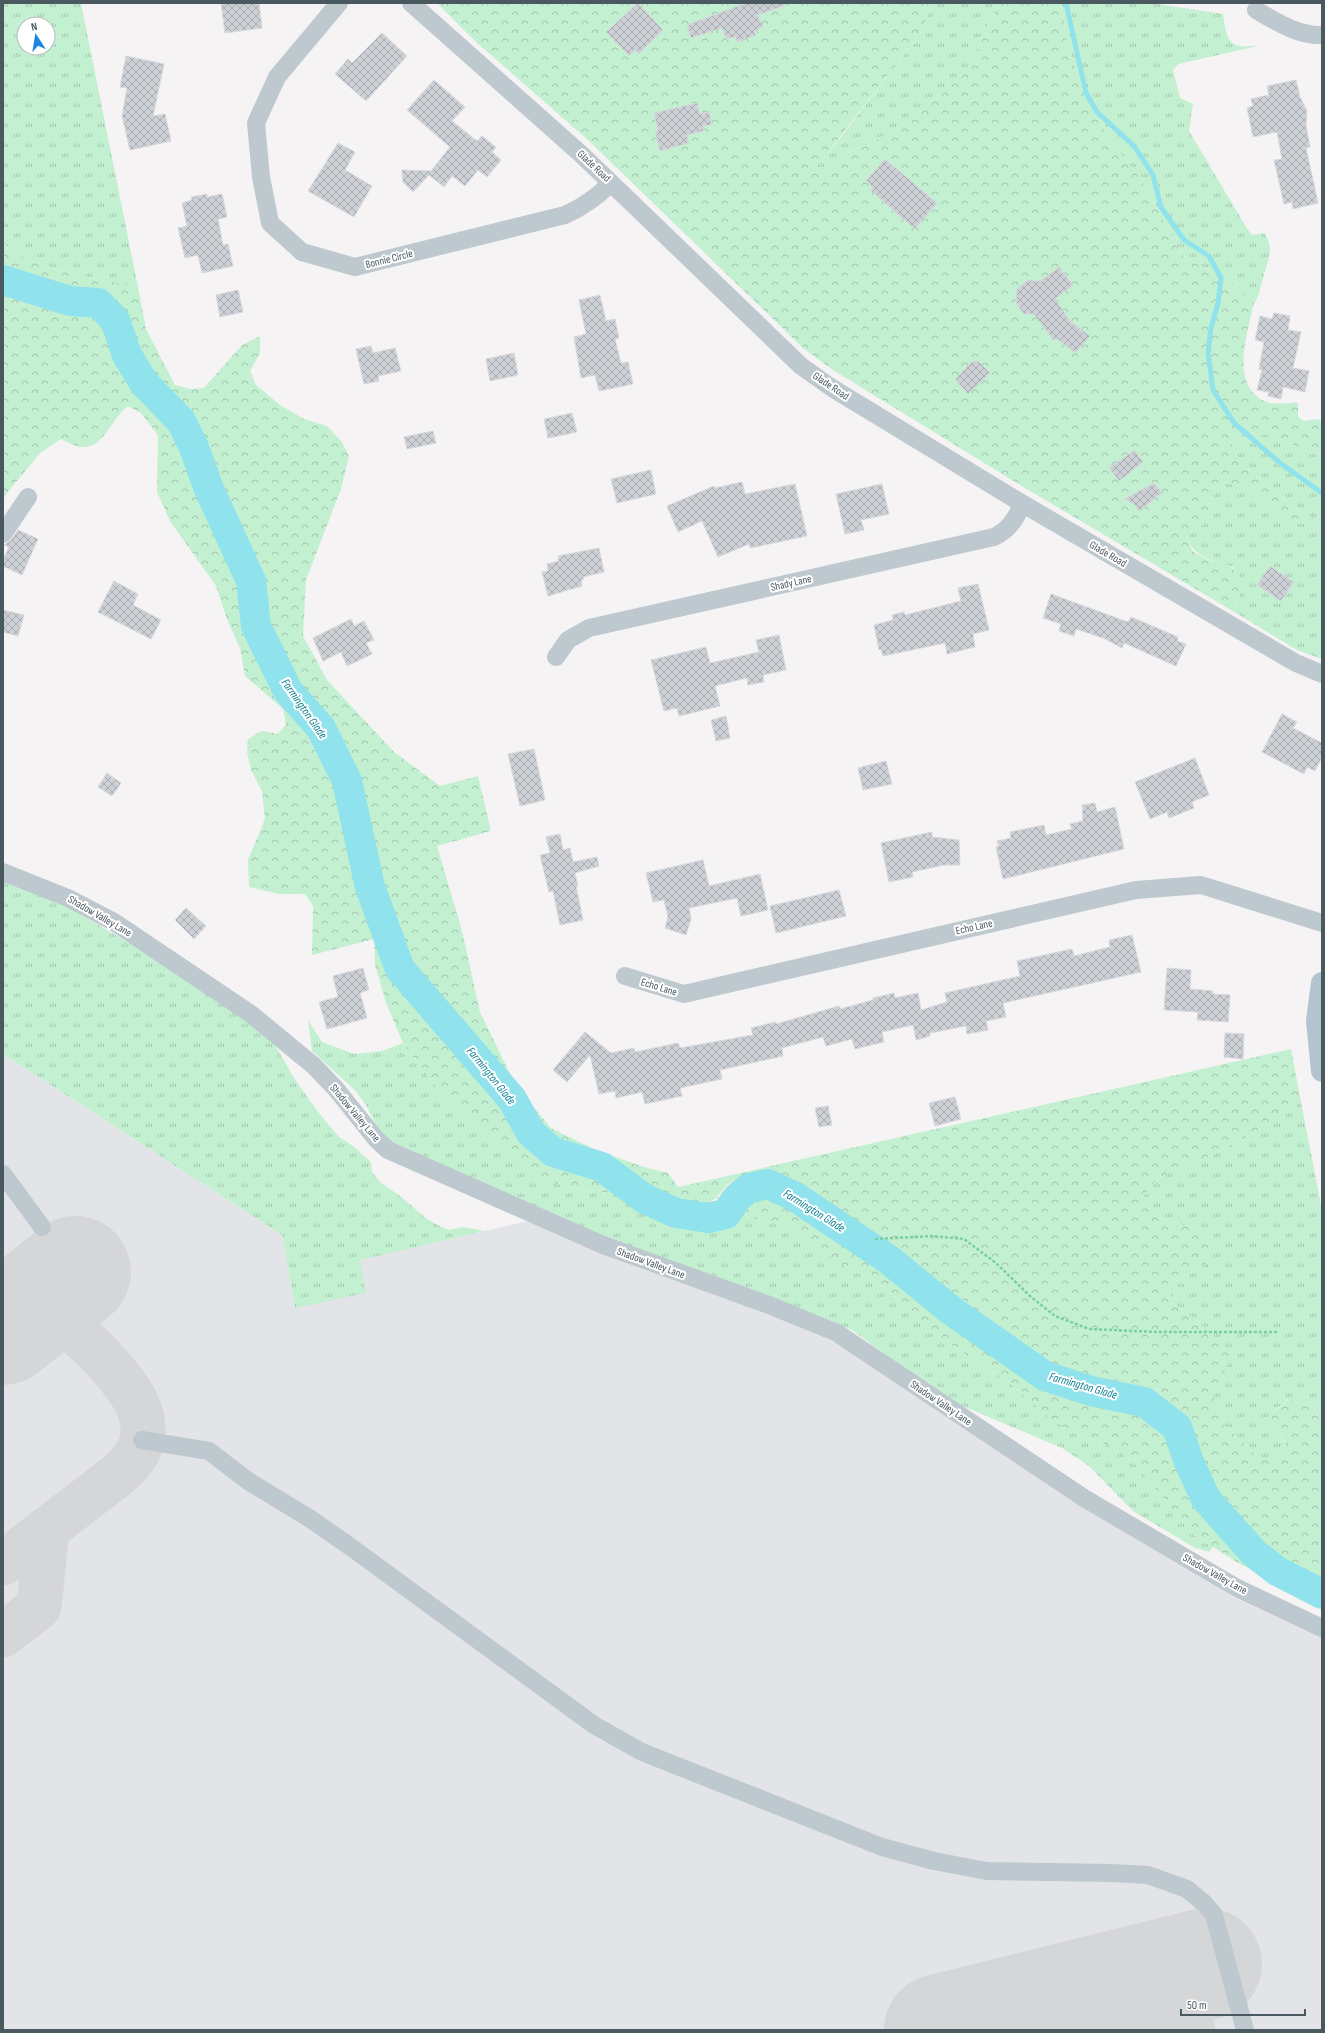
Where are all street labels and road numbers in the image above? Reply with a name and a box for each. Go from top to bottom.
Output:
street label: Glade Road [575,147,614,185]
street label: Bonnie Circle [364,247,414,271]
street label: Glade Road [810,369,852,403]
street label: Glade Road [1087,538,1129,570]
street label: Shady Lane [769,572,813,594]
street label: Shadow Valley Lane [66,893,134,939]
street label: Echo Lane [954,916,994,938]
street label: Echo Lane [639,975,679,999]
street label: Shadow Valley Lane [327,1081,383,1145]
street label: Shadow Valley Lane [615,1245,687,1281]
street label: Shadow Valley Lane [908,1378,974,1428]
street label: Shadow Valley Lane [1181,1551,1249,1597]

